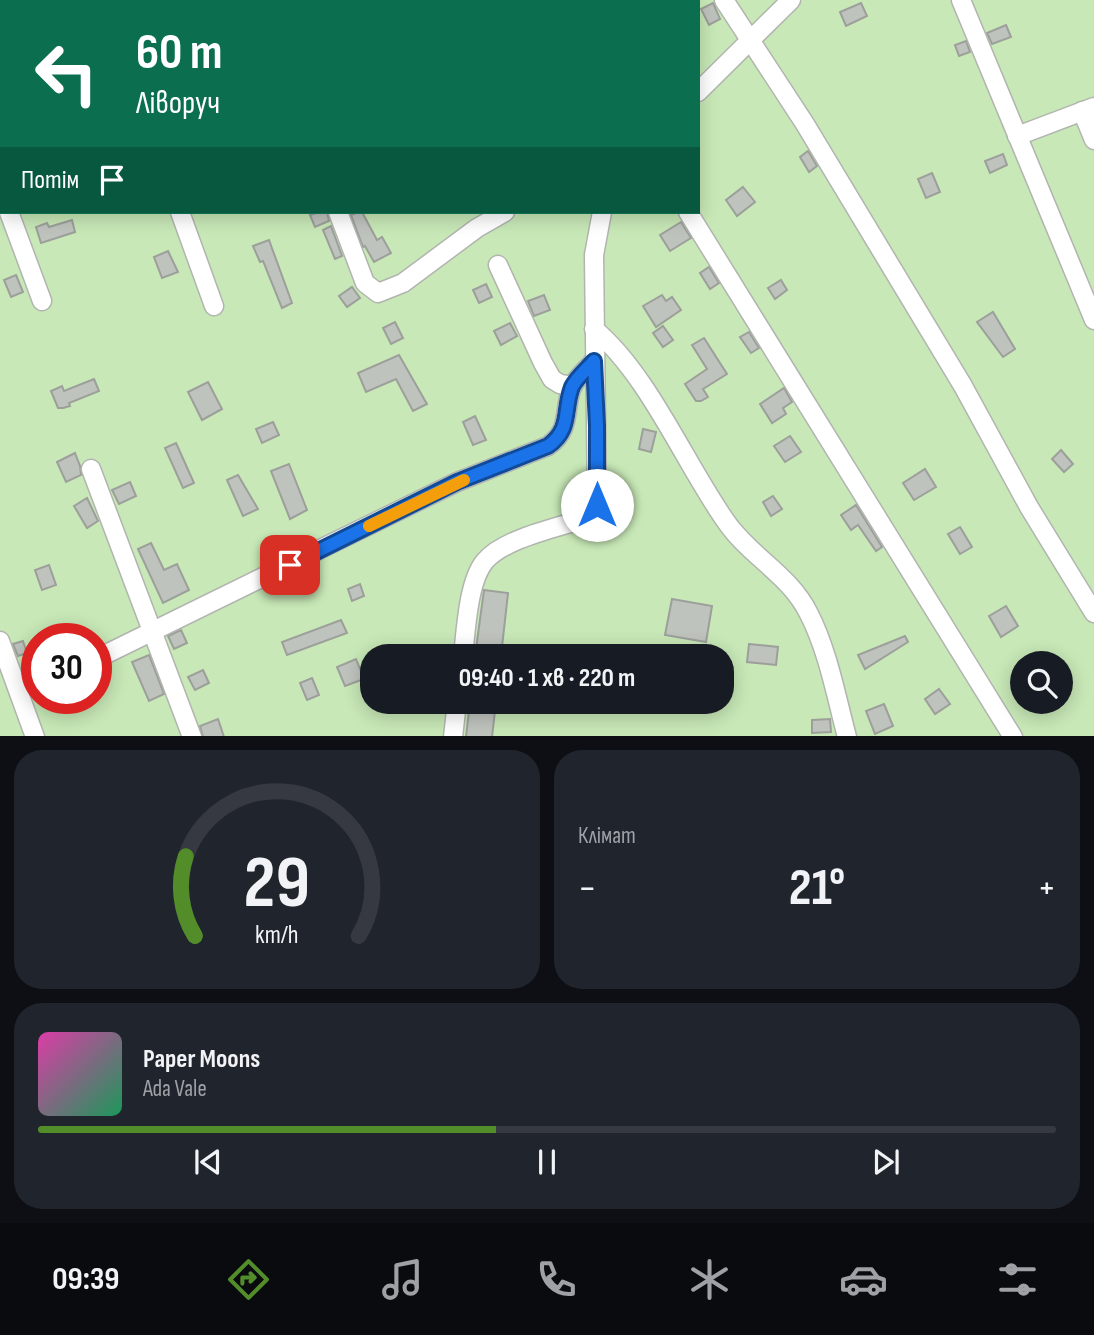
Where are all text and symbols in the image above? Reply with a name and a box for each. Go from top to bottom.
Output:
text: 60 m [136,24,223,83]
icon: left [21,28,112,119]
text: Ліворуч [136,84,220,123]
icon: arrive [93,161,131,199]
text: Потім [21,165,79,196]
position arrow [560,468,634,542]
pin [260,535,320,595]
icon: arrive [271,546,309,584]
speed limit sign: 30 [21,623,112,714]
map controls [1010,651,1073,714]
button: search [1010,651,1073,714]
text: 09:40 · 1 хв · 220 m [459,663,635,694]
text: Клімат [578,822,636,850]
text: 29 [244,840,310,928]
text: 21° [789,857,845,920]
text: − [578,866,597,911]
text: + [1037,866,1056,911]
text: km/h [255,919,299,950]
text: Paper Moons [143,1044,260,1075]
text: Ada Vale [143,1075,207,1103]
icon: previous [189,1143,227,1181]
icon: pause [528,1143,566,1181]
icon: next [867,1143,905,1181]
icon: directions [224,1255,273,1304]
icon: music [378,1255,427,1304]
icon: phone [532,1255,581,1304]
icon: climate [685,1255,734,1304]
icon: car [839,1255,888,1304]
icon: filters [993,1255,1042,1304]
text: 09:39 [52,1260,119,1299]

